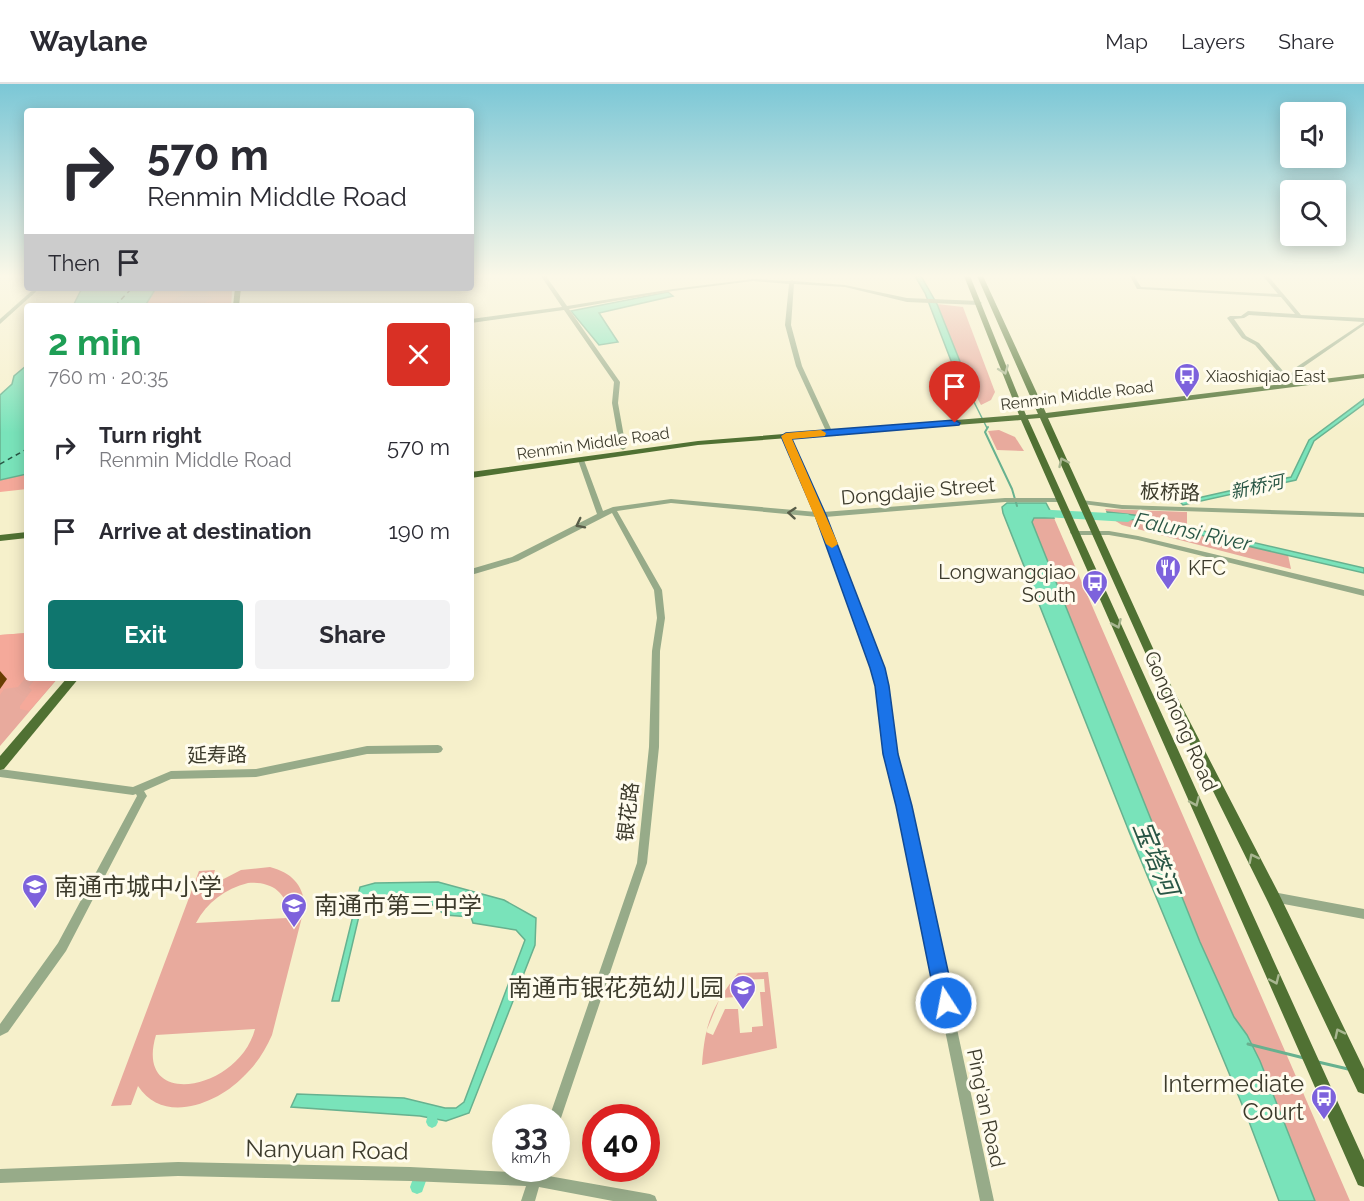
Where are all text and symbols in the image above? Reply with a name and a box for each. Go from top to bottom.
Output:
text: Waylane [30,25,147,58]
text: Map [1105,29,1148,54]
text: Layers [1181,29,1245,54]
text: Share [1278,29,1334,54]
map controls [1280,102,1346,246]
button: sound [1280,102,1346,168]
text: 570 m [147,131,269,180]
icon: right [48,132,126,210]
button: search [1280,180,1346,246]
text: Renmin Middle Road [147,181,407,212]
icon: arrive [112,246,145,279]
text: Then [48,250,100,276]
text: 2 min [48,321,141,363]
button: close [387,323,450,386]
pin [929,361,980,423]
bus stop icon: Xiaoshiqiao East [1172,361,1202,399]
one-way arrow [997,364,1009,375]
text: 760 m · 20:35 [48,365,168,389]
place label: Xiaoshiqiao East [1206,367,1326,386]
icon: arrive [938,370,971,403]
street label: Renmin Middle Road [999,377,1155,414]
text: Turn right [99,422,202,448]
street label: Renmin Middle Road [515,423,671,464]
icon: right [48,431,81,464]
text: 570 m [387,434,450,460]
text: Renmin Middle Road [99,448,292,472]
one-way arrow [1059,457,1071,468]
water label: 新桥河 [1228,470,1288,502]
street label: Dongdajie Street [840,472,996,510]
street label: 板桥路 [1140,479,1200,505]
one-way arrow [787,507,796,520]
water label: Falunsi River [1132,507,1255,556]
icon: arrive [48,515,81,548]
one-way arrow [576,516,587,528]
text: Arrive at destination [99,518,312,544]
text: 190 m [388,518,450,544]
restaurant icon: KFC [1153,553,1183,591]
place label: KFC [1188,556,1226,580]
place label: Longwangqiao South [938,560,1076,607]
bus stop icon: Longwangqiao South [1080,568,1110,606]
button: Exit [48,600,243,669]
button: Share [255,600,450,669]
one-way arrow [1110,617,1122,628]
street label: Gongnong Road [1139,647,1223,795]
street label: 延寿路 [187,742,247,768]
street label: 银花路 [613,781,643,843]
one-way arrow [1188,796,1200,807]
water label: 宝塔河 [1127,816,1186,904]
one-way arrow [1249,854,1261,865]
school or university icon: 南通市城中小学 [20,872,50,910]
place label: 南通市城中小学 [54,872,222,901]
school or university icon: 南通市第三中学 [279,891,309,929]
place label: 南通市第三中学 [314,891,482,920]
position arrow [914,971,978,1035]
place label: 南通市银花苑幼儿园 [508,973,724,1002]
school or university icon: 南通市银花苑幼儿园 [728,973,758,1011]
one-way arrow [1268,974,1280,985]
one-way arrow [1334,1029,1346,1040]
street label: Ping'an Road [962,1047,1010,1169]
place label: Intermediate Court [1163,1069,1304,1126]
bus stop icon: Intermediate Court [1309,1083,1339,1121]
speed limit sign: 40 [582,1104,660,1182]
text: 33 [514,1118,548,1153]
street label: Nanyuan Road [245,1134,409,1165]
text: km/h [511,1149,551,1167]

